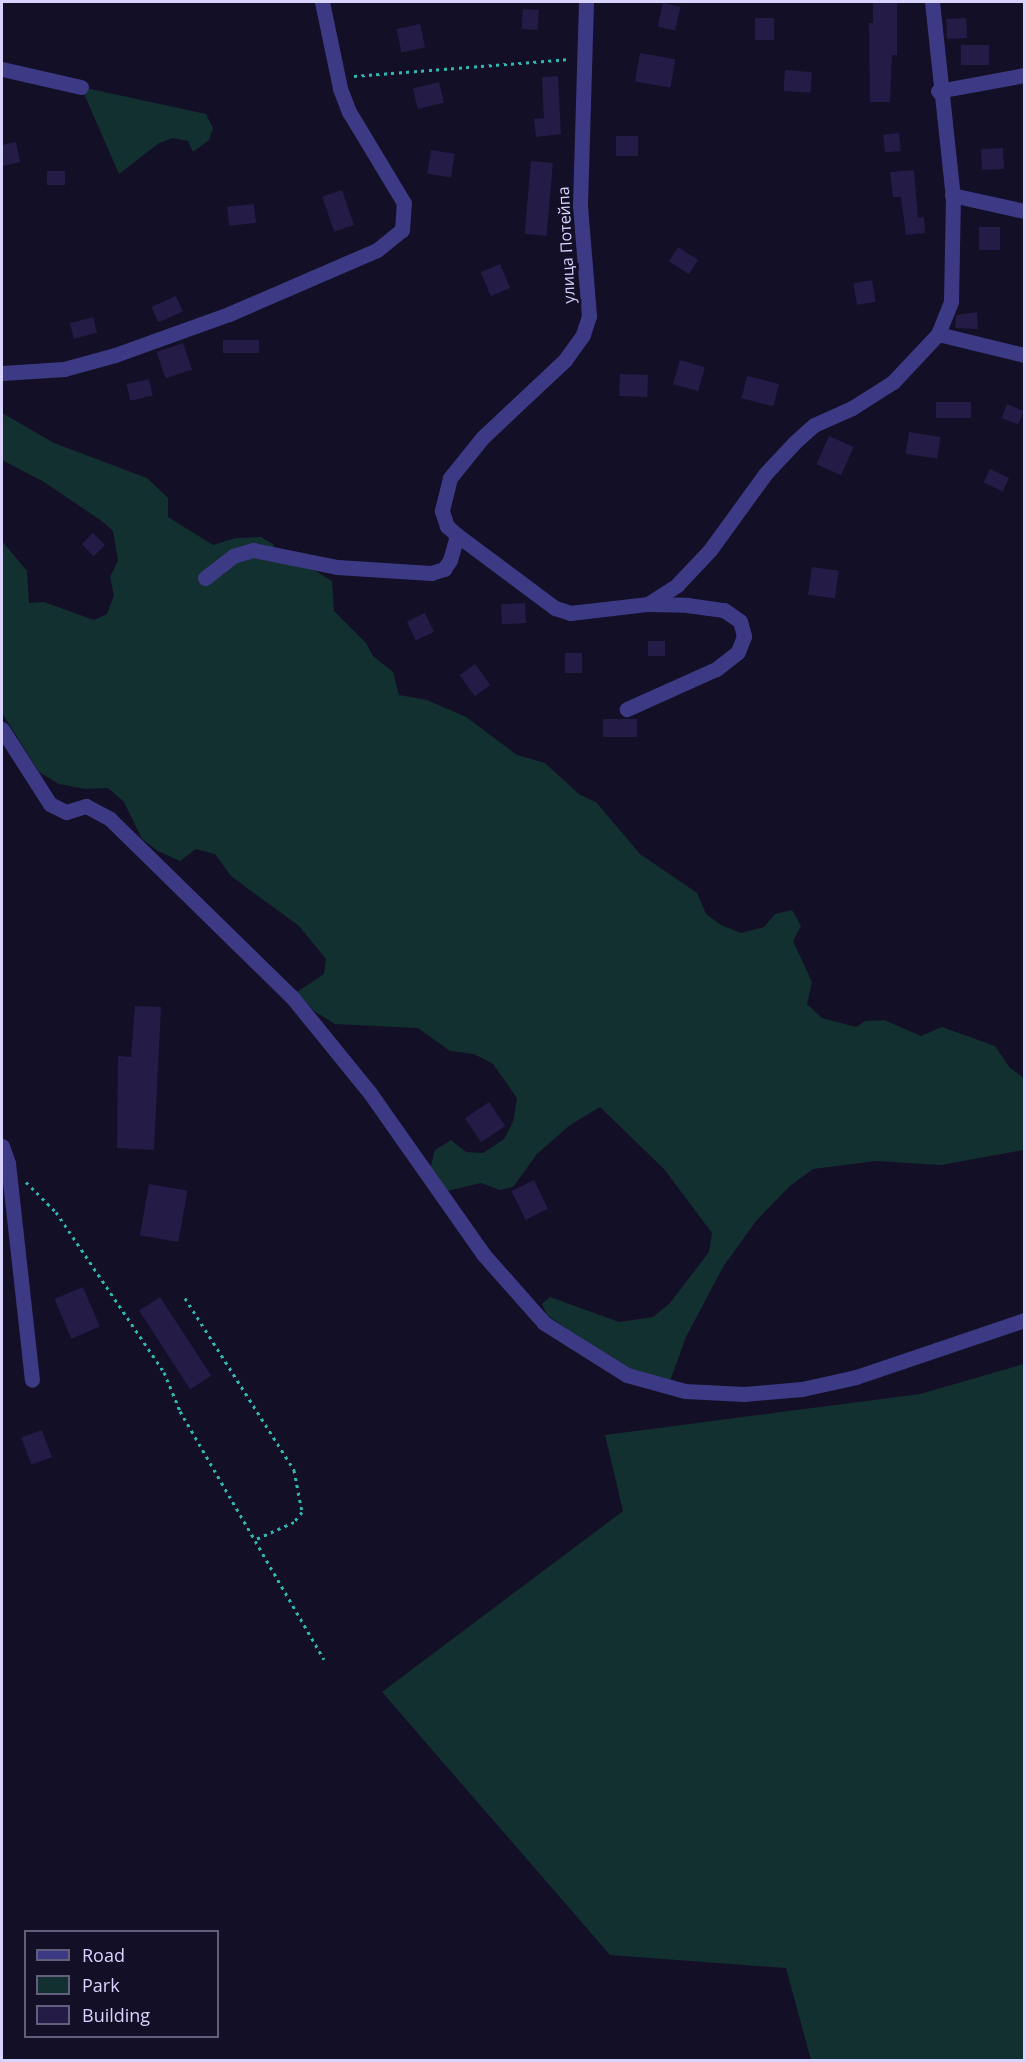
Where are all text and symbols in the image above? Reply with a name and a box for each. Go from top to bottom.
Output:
street label: улица Потейпа [553,186,579,304]
legend [24,1930,219,2038]
text: Road [82,1943,125,1967]
text: Park [82,1973,120,1997]
text: Building [82,2003,150,2027]

